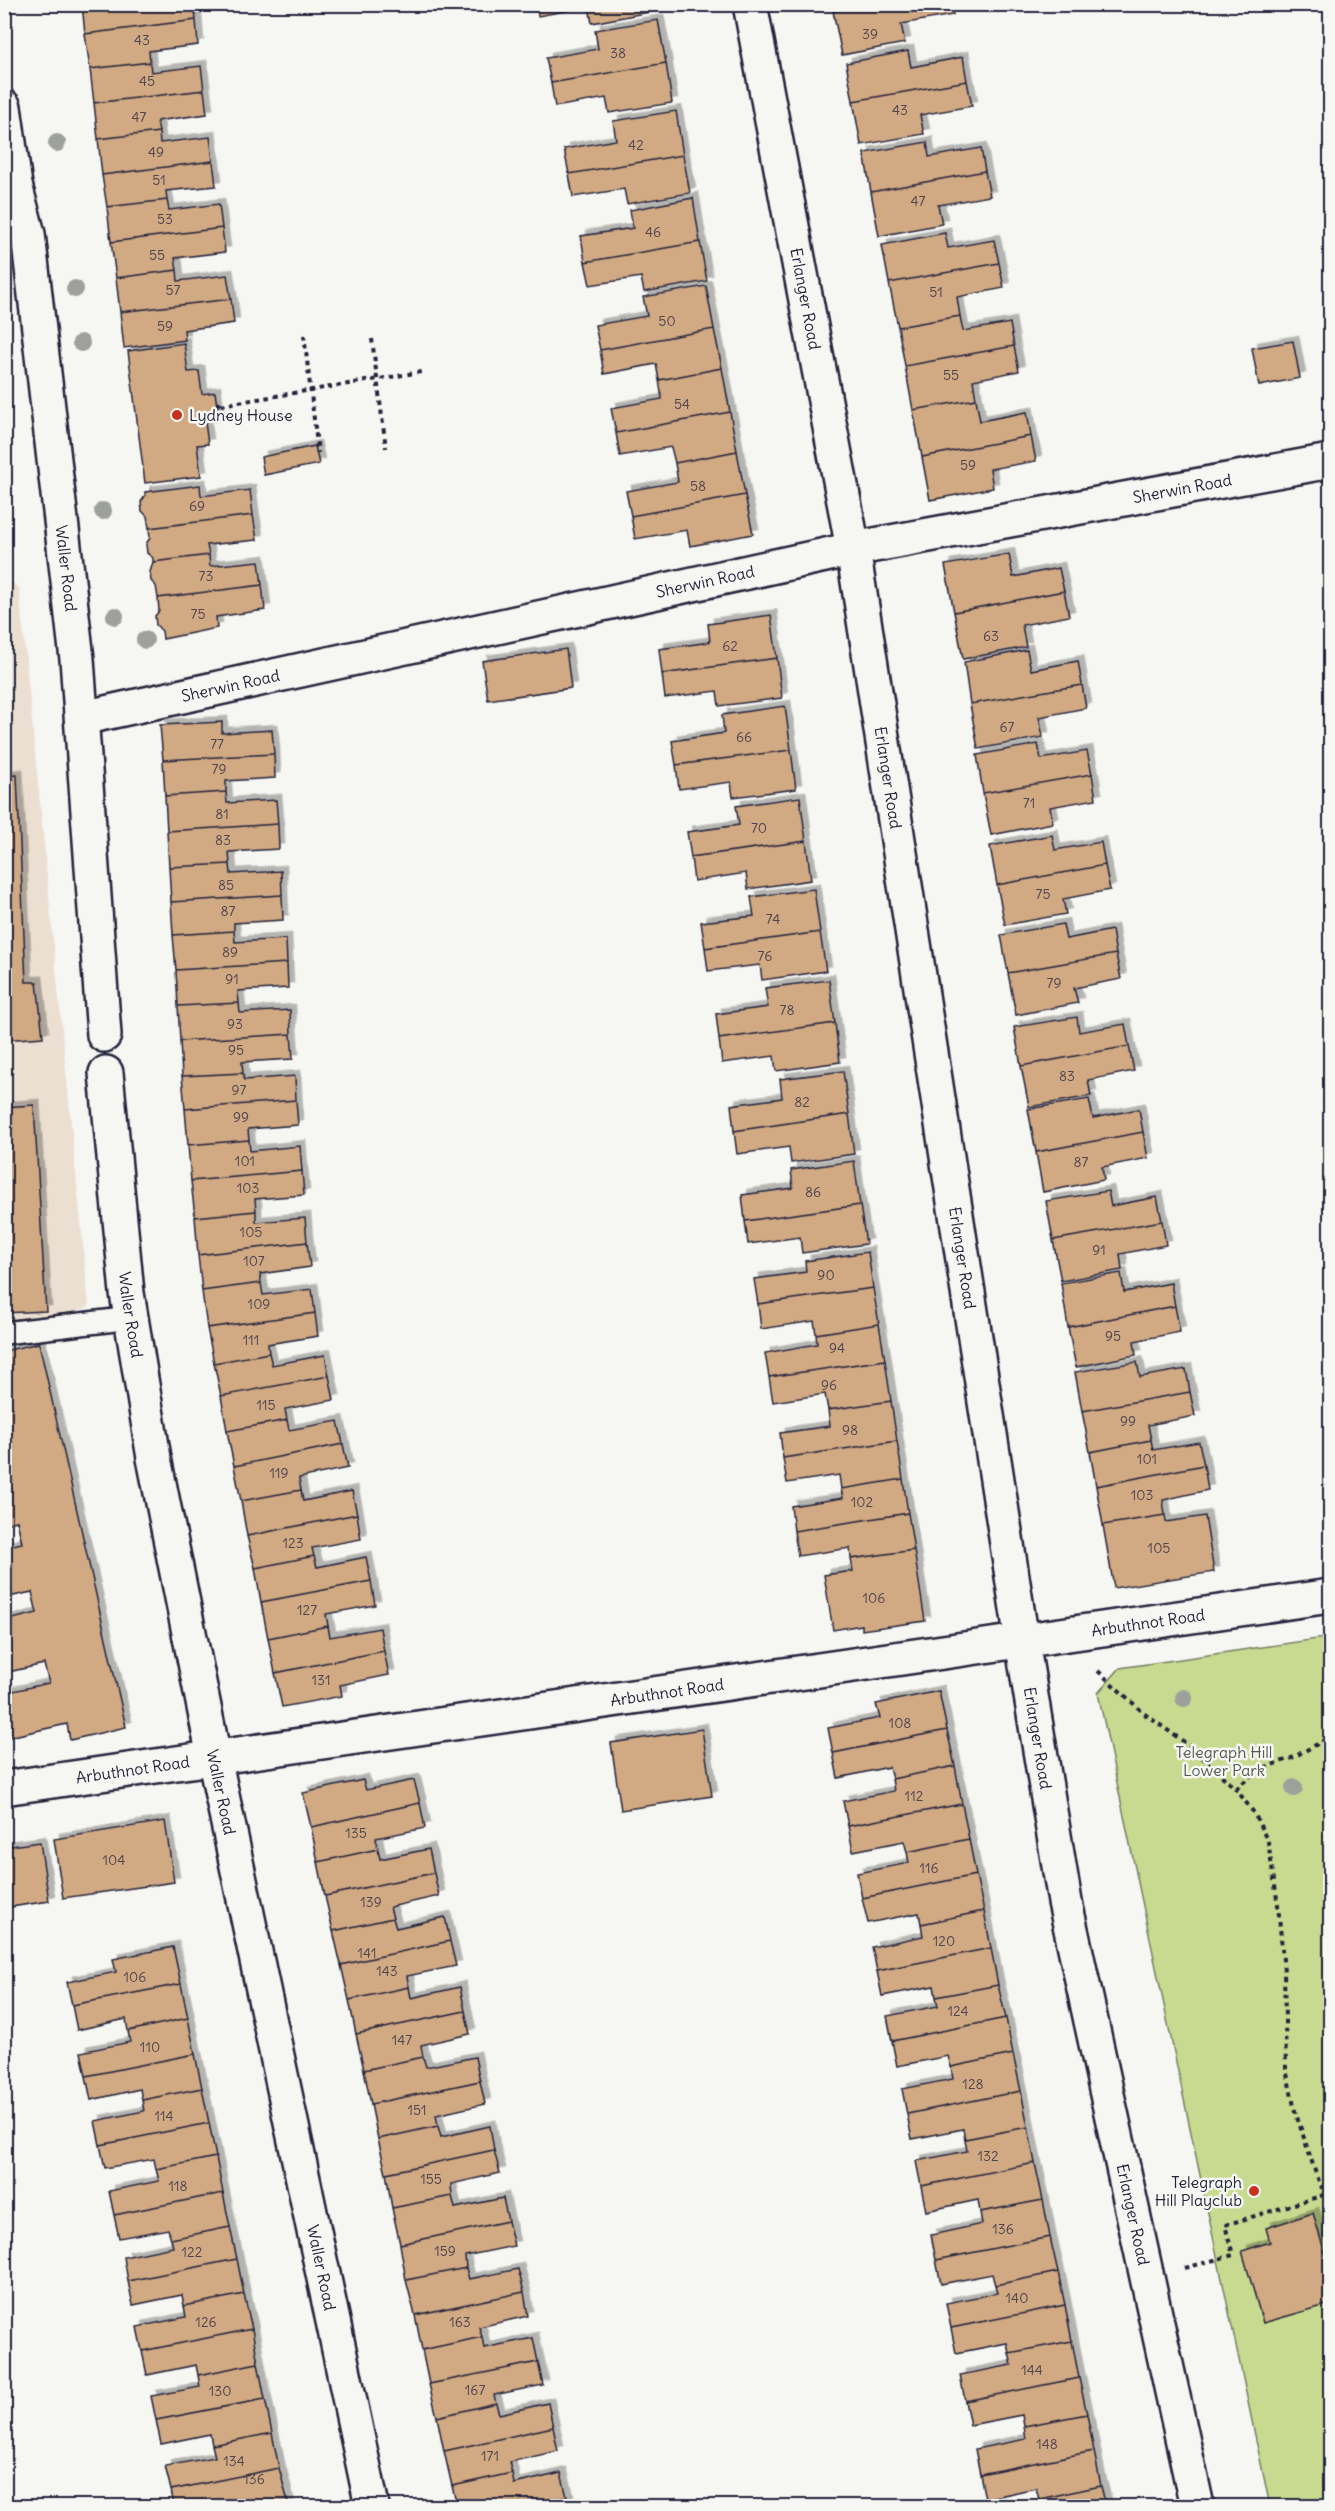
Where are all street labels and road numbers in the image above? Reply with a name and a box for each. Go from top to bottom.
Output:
street label: Erlanger Road [786,246,825,351]
street label: Sherwin Road [1131,469,1233,507]
street label: Waller Road [52,524,81,613]
street label: Sherwin Road [654,561,756,602]
street label: Sherwin Road [179,665,282,706]
street label: Erlanger Road [871,725,906,830]
street label: Erlanger Road [945,1205,980,1310]
street label: Waller Road [115,1271,147,1359]
street label: Arbuthnot Road [1090,1604,1206,1640]
street label: Arbuthnot Road [609,1674,725,1710]
street label: Erlanger Road [1020,1685,1056,1791]
street label: Waller Road [203,1748,240,1837]
street label: Arbuthnot Road [75,1751,191,1787]
street label: Erlanger Road [1112,2162,1154,2267]
street label: Waller Road [303,2223,340,2312]

